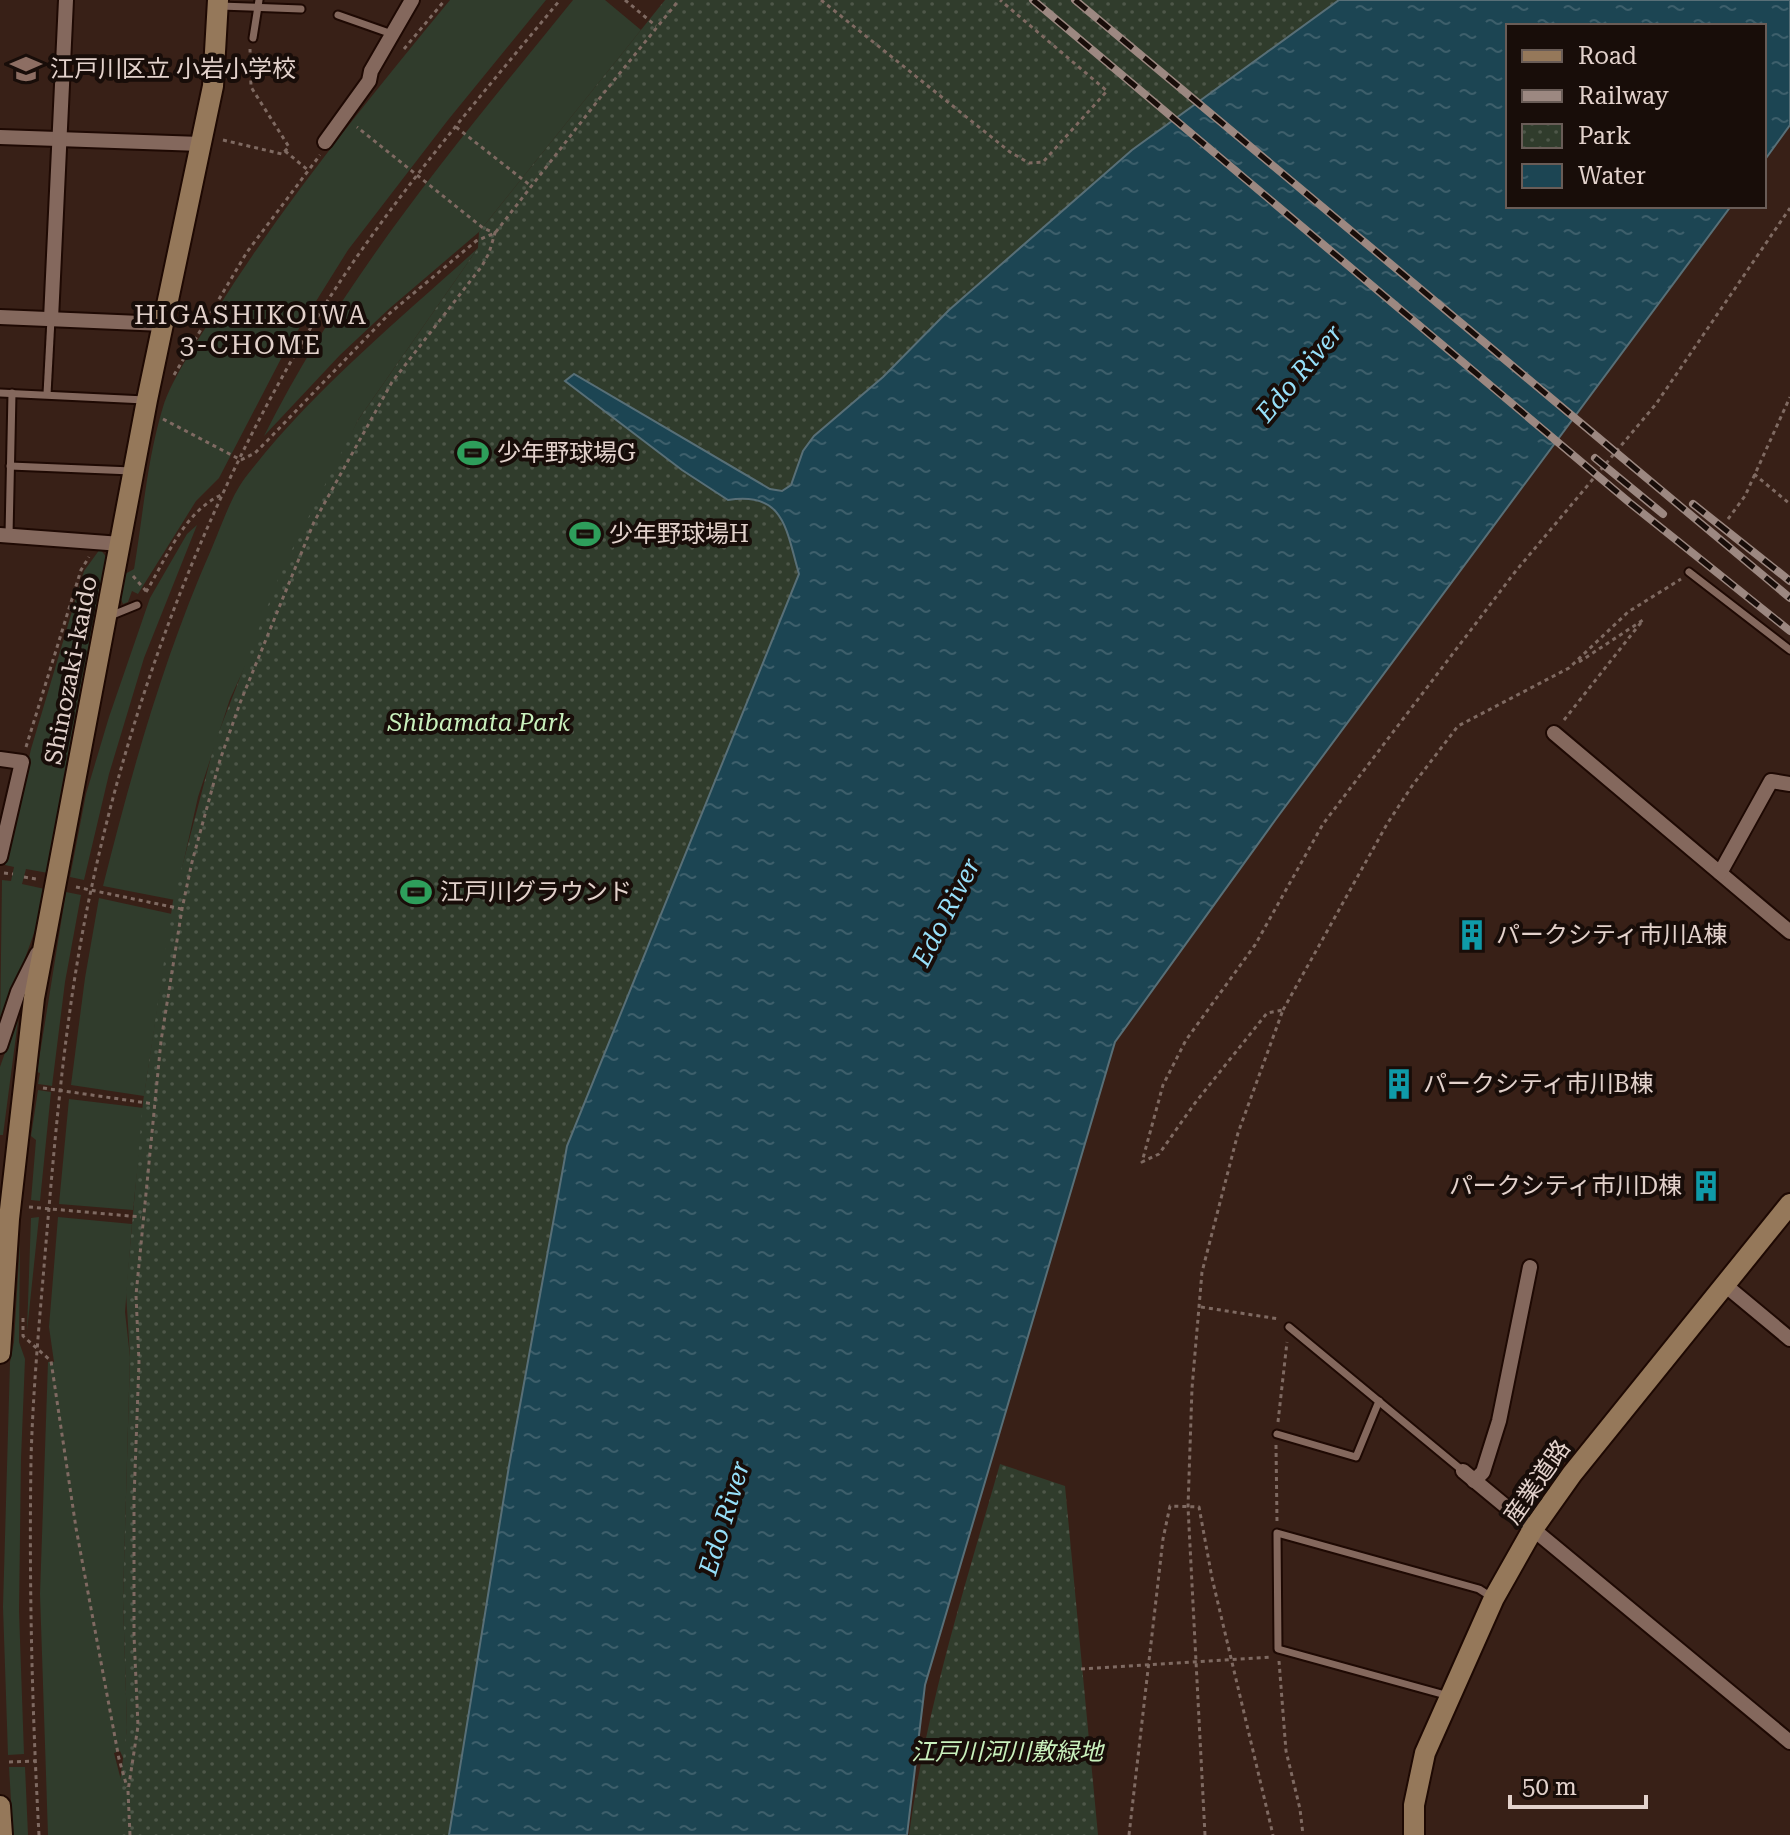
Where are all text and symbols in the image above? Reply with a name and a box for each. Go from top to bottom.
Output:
legend [1506,24,1766,208]
text: Road [1578,42,1637,70]
school or university icon: 江戸川区立 小岩小学校 [9,52,43,86]
place label: 江戸川区立 小岩小学校 [50,55,296,83]
text: Railway [1578,82,1669,110]
text: Park [1578,122,1631,150]
text: Water [1578,162,1646,190]
district label: HIGASHIKOIWA 3-CHOME [134,300,368,360]
water label: Edo River [1249,318,1348,428]
sports icon: 少年野球場G [456,436,490,470]
place label: 少年野球場G [497,439,636,467]
sports icon: 少年野球場H [568,517,602,551]
place label: 少年野球場H [609,520,749,548]
street label: Shinozaki-kaido [39,573,103,767]
park label: Shibamata Park [387,709,570,737]
water label: Edo River [905,853,986,972]
sports icon: 江戸川グラウンド [399,875,433,909]
place label: 江戸川グラウンド [440,878,632,906]
building icon: パークシティ市川A棟 [1455,918,1489,952]
place label: パークシティ市川A棟 [1496,921,1727,949]
building icon: パークシティ市川B棟 [1382,1067,1416,1101]
place label: パークシティ市川B棟 [1423,1070,1654,1098]
building icon: パークシティ市川D棟 [1689,1169,1723,1203]
place label: パークシティ市川D棟 [1449,1172,1682,1200]
street label: 産業道路 [1498,1435,1576,1529]
water label: Edo River [692,1457,756,1580]
park label: 江戸川河川敷緑地 [911,1738,1106,1766]
scale bar [1510,1759,1646,1809]
text: 50 m [1522,1773,1577,1801]

